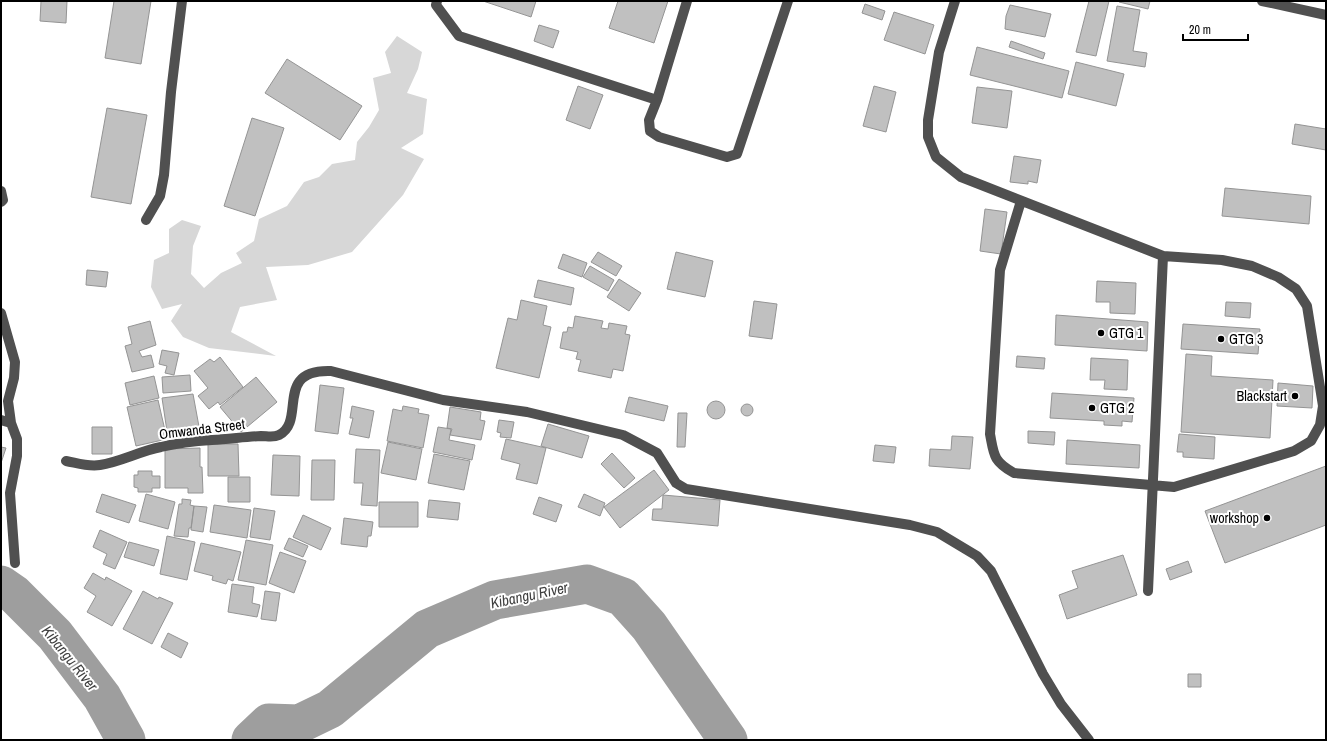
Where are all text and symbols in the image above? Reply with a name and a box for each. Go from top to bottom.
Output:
scale bar [1183,16,1248,42]
text: 20 m [1189,22,1211,38]
place label: GTG 1 [1109,324,1144,342]
marker: GTG 1 [1096,328,1106,338]
place label: GTG 3 [1229,330,1263,348]
marker: GTG 3 [1216,334,1226,344]
place label: Blackstart [1237,387,1287,405]
marker: Blackstart [1290,391,1300,401]
place label: GTG 2 [1100,399,1134,417]
marker: GTG 2 [1087,403,1097,413]
street label: Omwanda Street [158,415,246,443]
place label: workshop [1210,509,1259,527]
marker: workshop [1262,513,1272,523]
water label: Kibangu River [488,576,571,613]
water label: Kibangu River [37,621,103,696]

